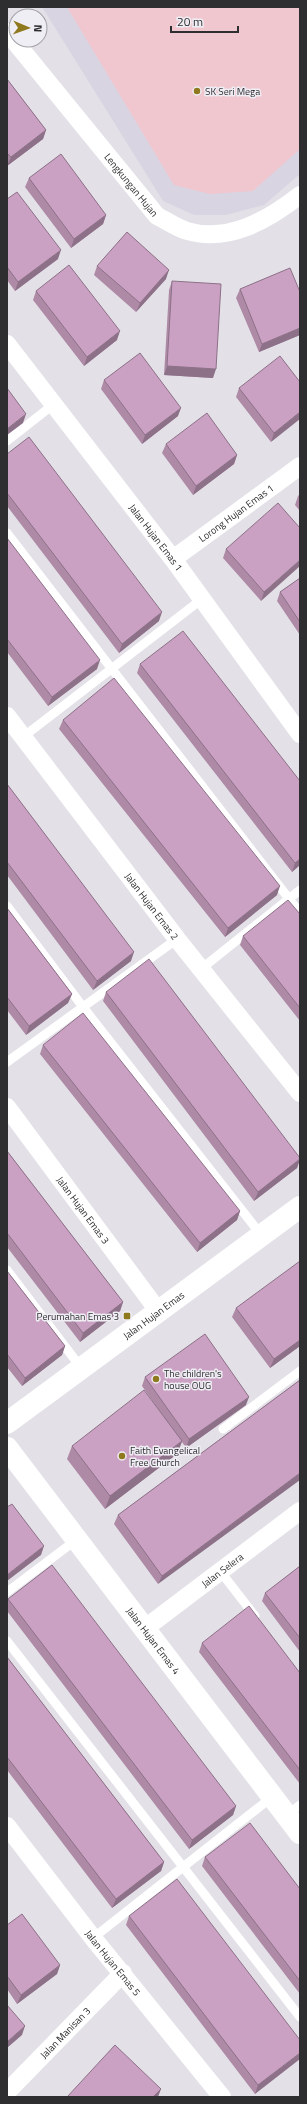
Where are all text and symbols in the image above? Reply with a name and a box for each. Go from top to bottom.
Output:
north arrow [8,8,48,48]
scale bar [171,8,238,34]
text: 20 m [177,12,203,31]
text: N [30,24,46,32]
place label: SK Seri Mega [205,84,260,99]
marker: SK Seri Mega [192,86,202,96]
street label: Lengkungan Hujan [101,150,162,220]
street label: Lorong Hujan Emas 1 [195,480,277,545]
street label: Jalan Hujan Emas 1 [125,500,187,574]
street label: Jalan Hujan Emas 2 [121,869,182,943]
street label: Jalan Hujan Emas 3 [53,1173,113,1247]
street label: Jalan Hujan Emas [120,1287,188,1343]
place label: Perumahan Emas 3 [37,1309,119,1324]
marker: Perumahan Emas 3 [122,1311,132,1321]
place label: The children's house OUG [164,1366,222,1393]
marker: The children's house OUG [151,1374,161,1384]
place label: Faith Evangelical Free Church [130,1443,200,1470]
marker: Faith Evangelical Free Church [117,1451,127,1461]
street label: Jalan Selera [198,1549,246,1591]
street label: Jalan Hujan Emas 4 [123,1604,184,1678]
street label: Jalan Hujan Emas 5 [82,1927,145,1999]
street label: Jalan Manisan 3 [36,2003,94,2062]

